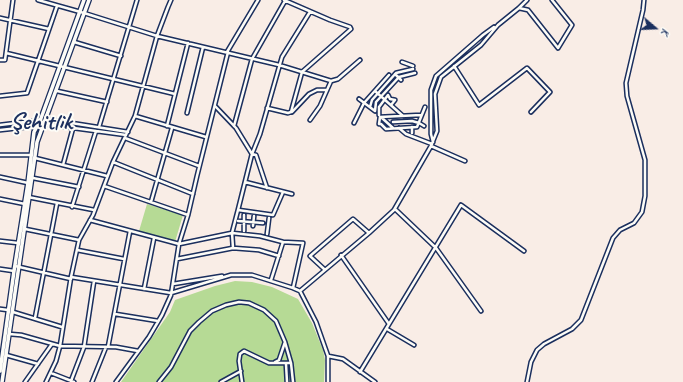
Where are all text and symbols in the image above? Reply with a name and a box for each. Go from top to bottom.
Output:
north arrow [635,8,675,48]
text: K [659,27,674,37]
district label: Şehitlik [10,109,72,137]

